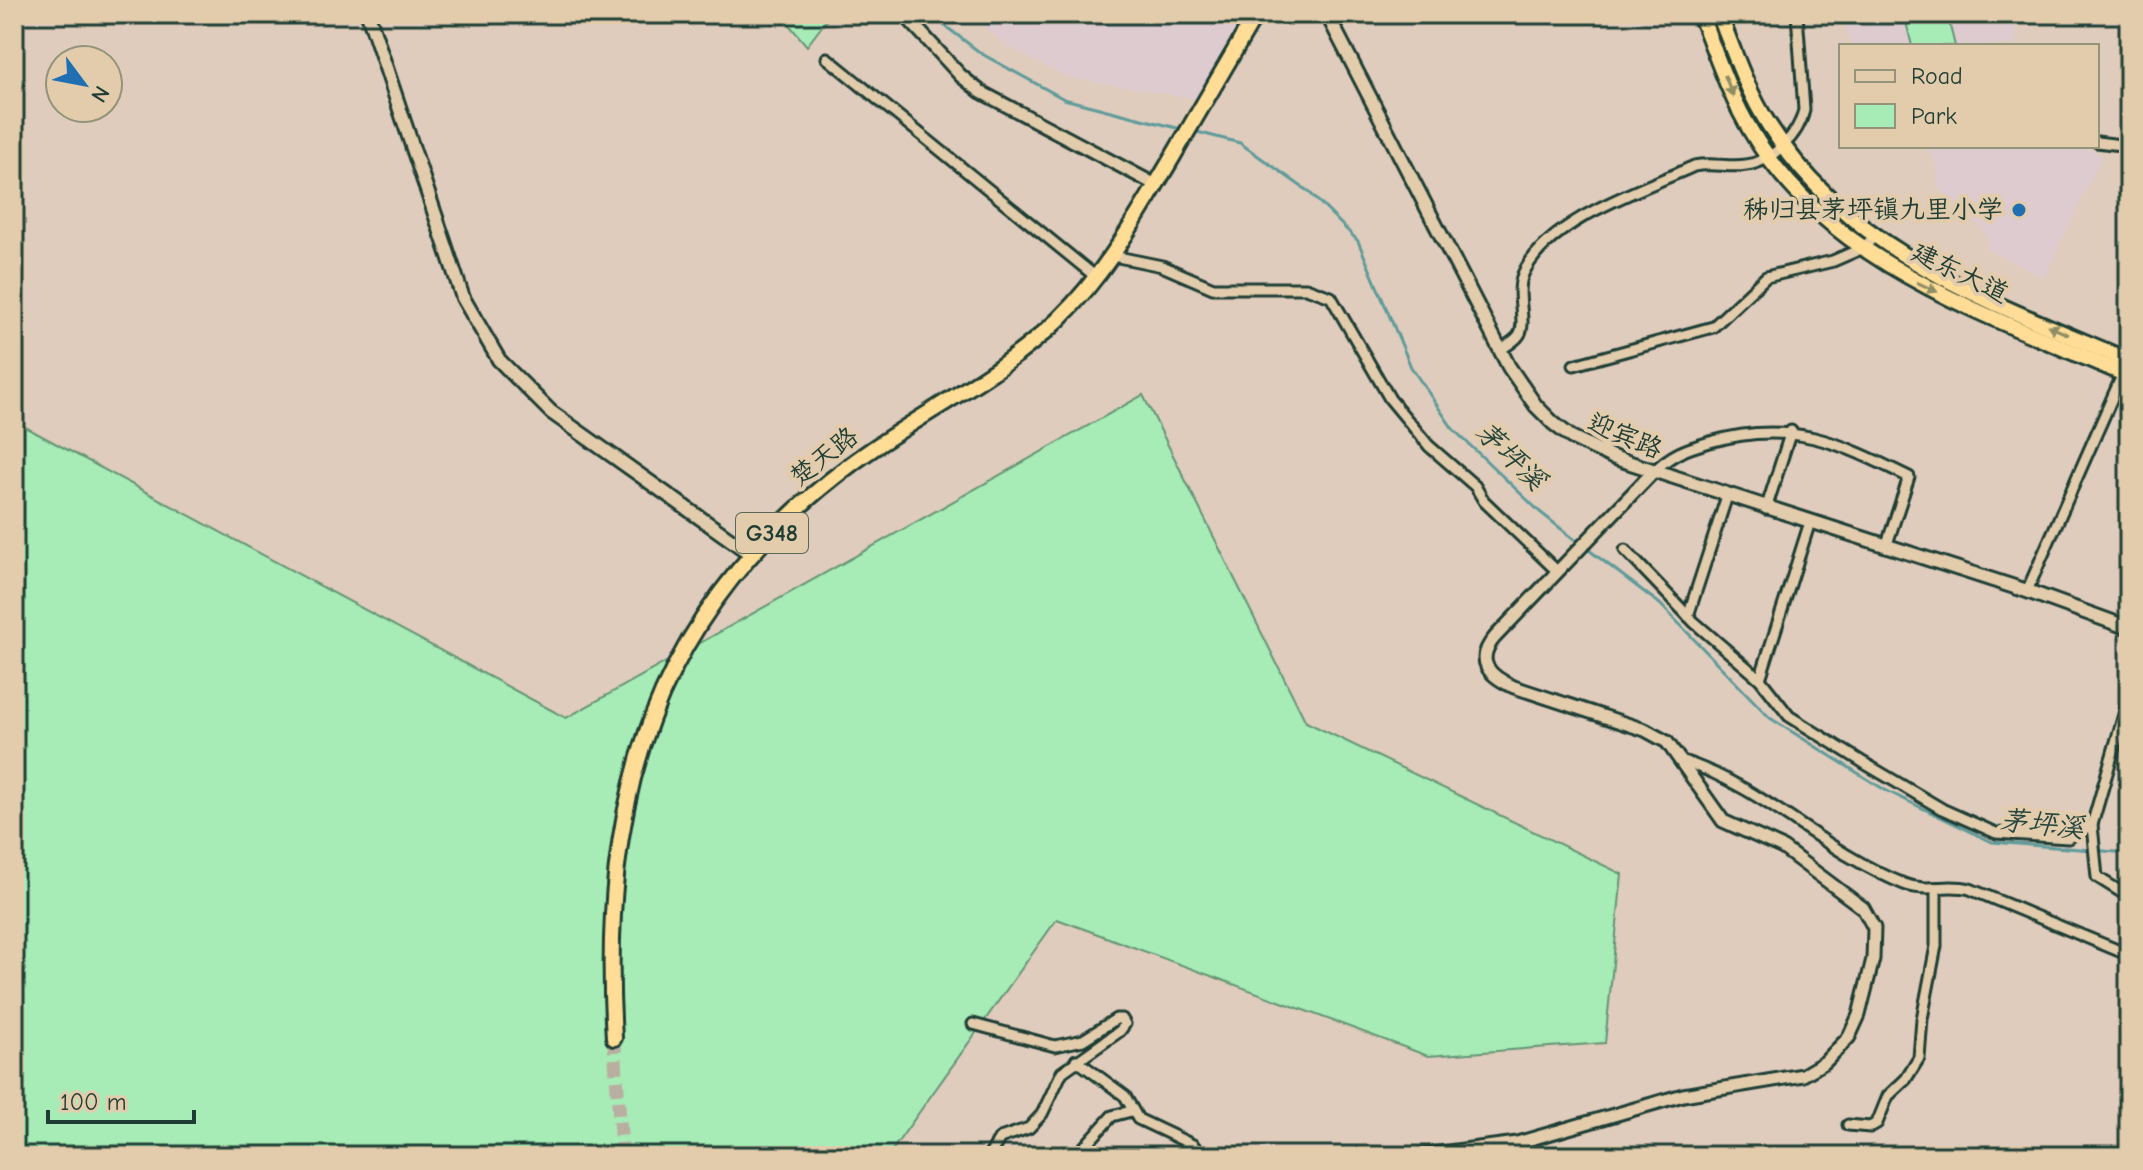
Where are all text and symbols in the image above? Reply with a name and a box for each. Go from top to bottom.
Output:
north arrow [44,44,124,124]
legend [1839,44,2099,148]
text: Road [1911,62,1963,90]
one-way arrow [1723,74,1736,98]
text: N [85,81,115,107]
text: Park [1911,102,1957,130]
place label: 秭归县茅坪镇九里小学 [1743,195,2003,225]
marker: 秭归县茅坪镇九里小学 [2010,201,2028,219]
street label: 建东大道 [1907,237,2013,309]
one-way arrow [1915,280,1938,294]
one-way arrow [2046,323,2069,336]
street label: 迎宾路 [1583,407,1667,465]
water label: 茅坪溪 [1470,415,1554,498]
street label: 楚天路 [784,421,864,493]
road number: G348 [736,513,808,553]
water label: 茅坪溪 [1999,804,2087,845]
scale bar [48,1074,194,1124]
text: 100 m [60,1088,127,1116]

